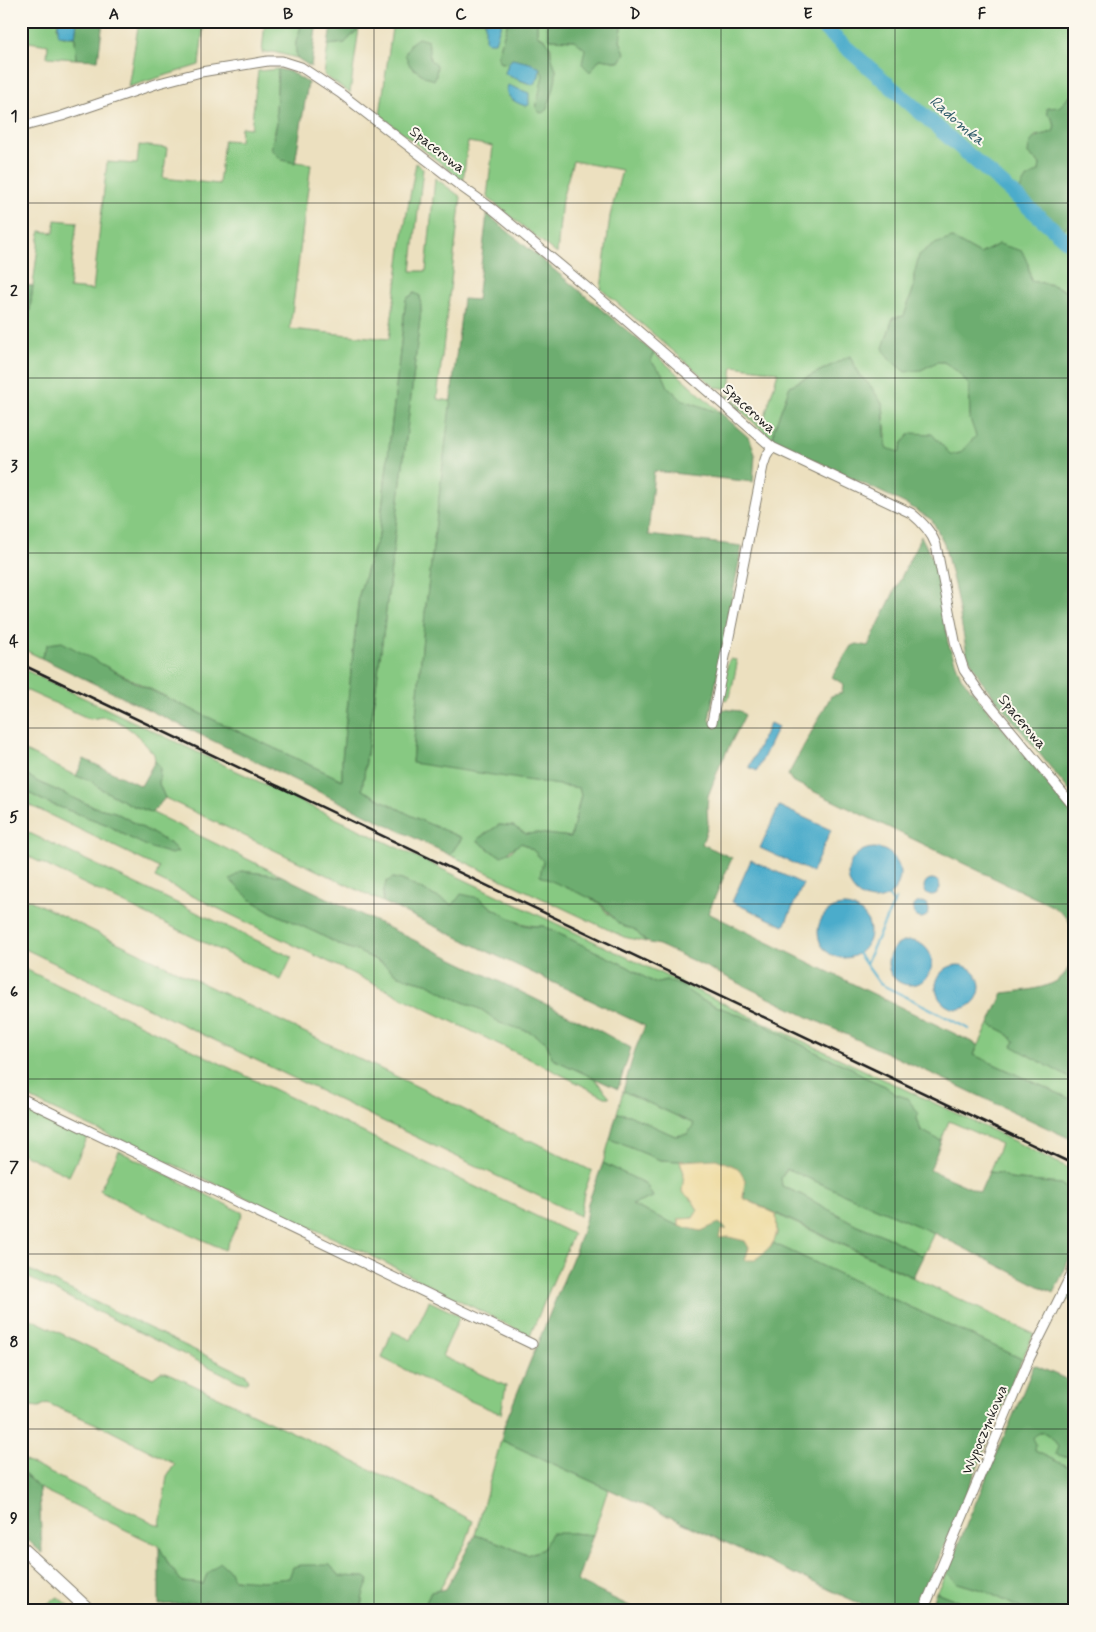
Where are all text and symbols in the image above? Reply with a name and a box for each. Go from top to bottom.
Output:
text: A [109,4,119,25]
text: B [283,4,293,25]
text: C [455,4,467,25]
text: D [629,4,641,25]
text: E [803,4,813,25]
text: F [978,4,987,25]
water label: Radomka [925,91,990,152]
text: 1 [10,106,18,127]
street label: Spacerowa [405,122,469,178]
text: 2 [10,281,18,302]
street label: Spacerowa [718,380,780,438]
text: 3 [10,456,18,477]
text: 4 [9,631,19,652]
street label: Spacerowa [993,691,1051,754]
text: 5 [9,807,19,828]
text: 6 [10,982,18,1003]
text: 7 [9,1157,19,1178]
text: 8 [9,1332,19,1353]
street label: Wypoczynkowa [957,1382,1013,1478]
text: 9 [10,1508,18,1529]

